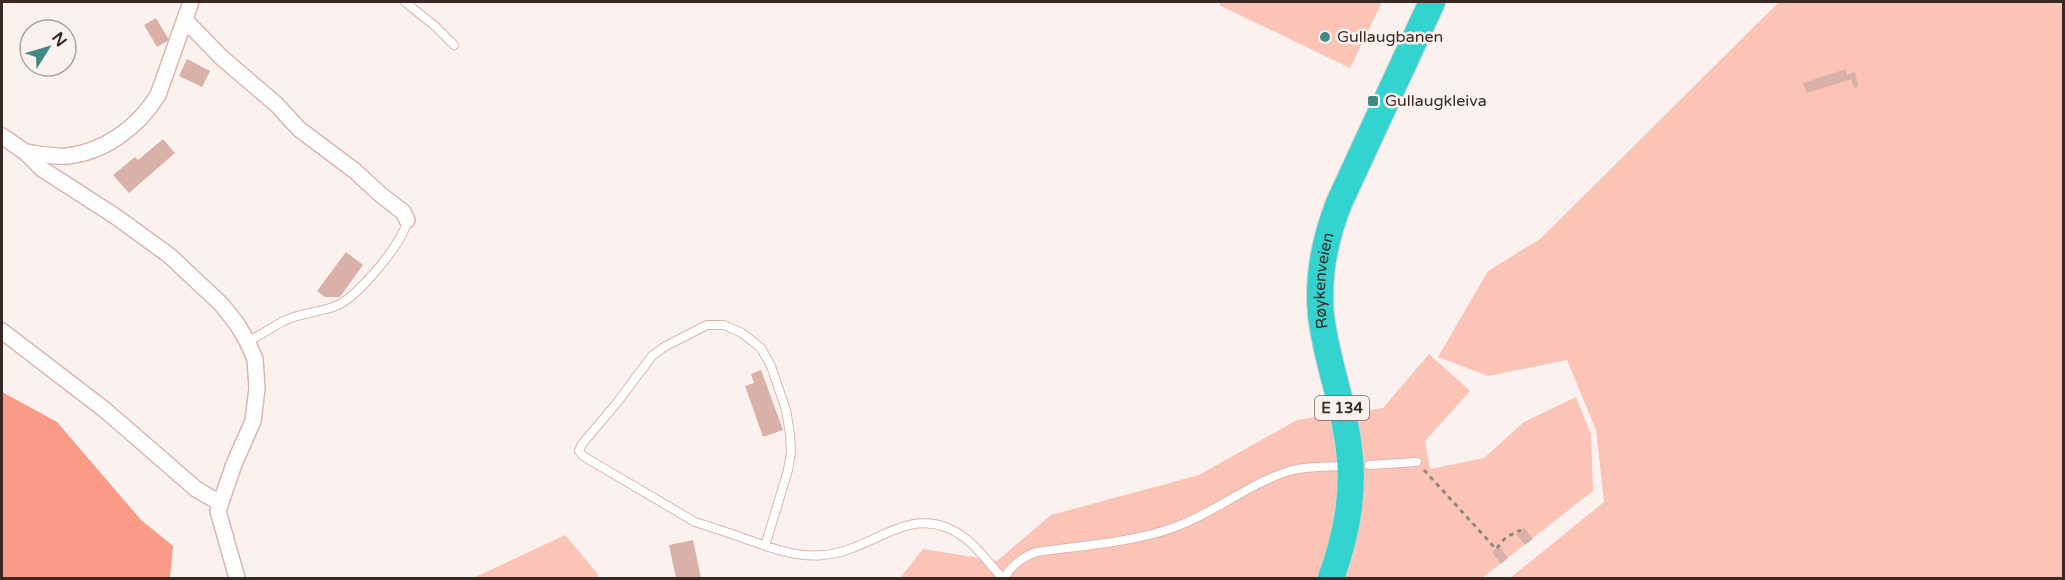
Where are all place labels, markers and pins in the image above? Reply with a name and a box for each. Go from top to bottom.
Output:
place label: Gullaugbanen [1337,27,1443,47]
marker: Gullaugbanen [1318,30,1332,44]
place label: Gullaugkleiva [1385,91,1487,111]
marker: Gullaugkleiva [1366,94,1380,108]

